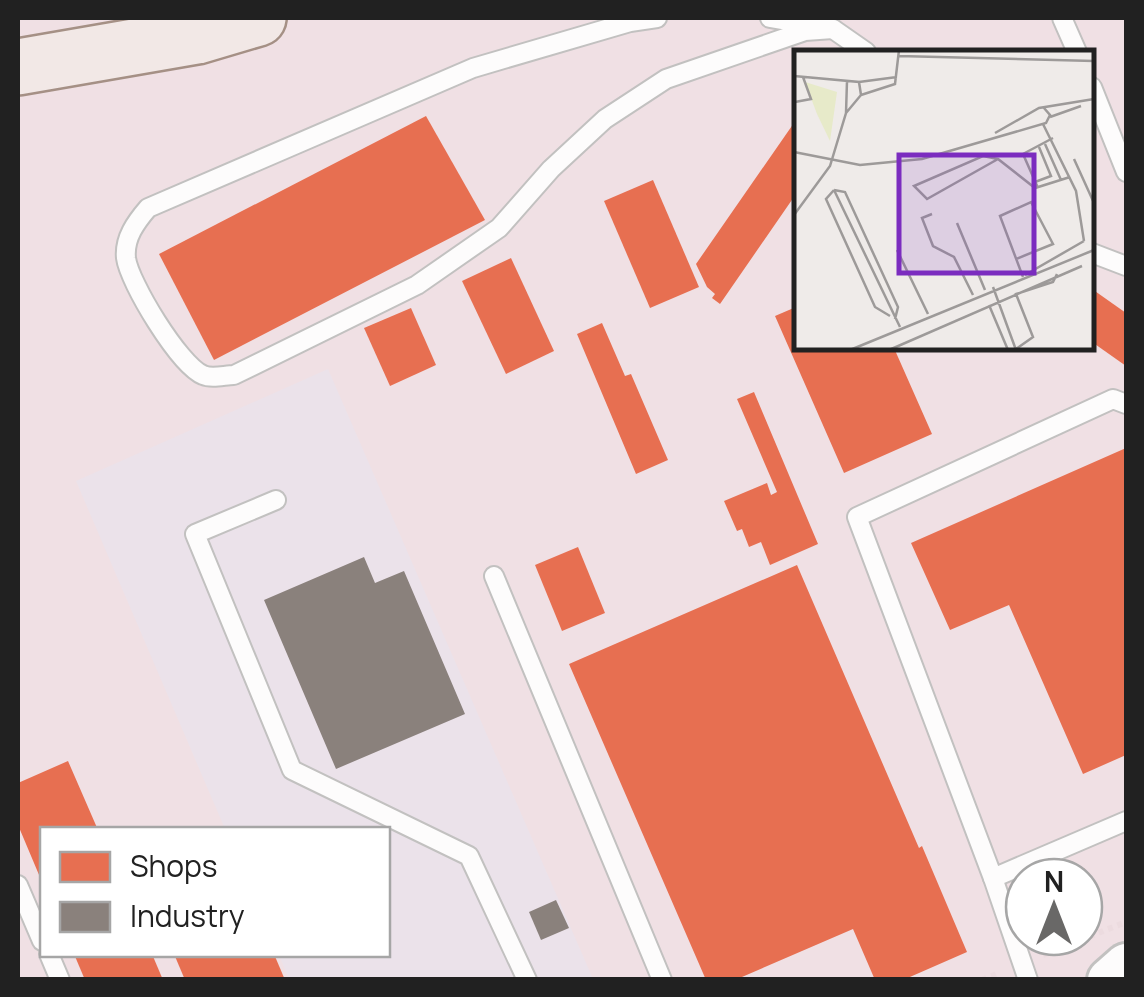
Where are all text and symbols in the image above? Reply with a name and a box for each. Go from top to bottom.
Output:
inset map [794,50,1094,350]
legend [40,827,390,957]
text: Shops [130,845,217,886]
north arrow [1004,857,1104,957]
text: N [1044,862,1064,900]
text: Industry [130,895,245,936]

